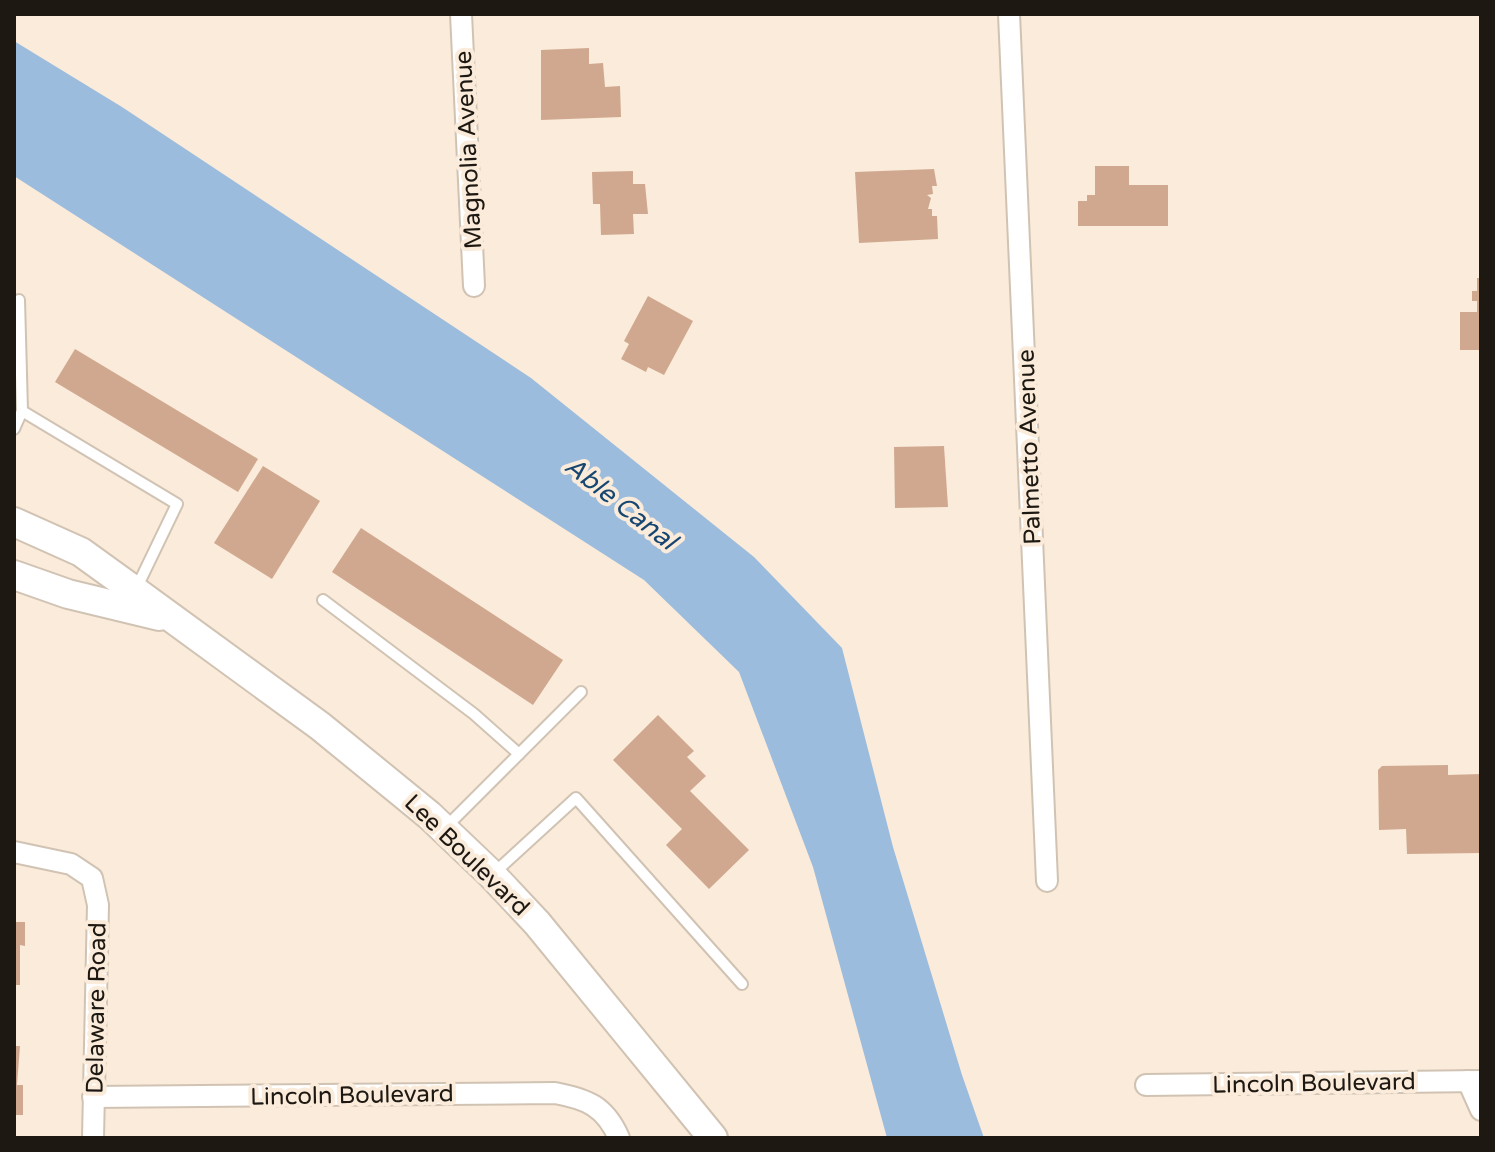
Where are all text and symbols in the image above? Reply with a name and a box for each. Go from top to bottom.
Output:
street label: Magnolia Avenue [449,50,488,250]
street label: Palmetto Avenue [1012,349,1047,545]
water label: Able Canal [559,450,685,559]
street label: Lee Boulevard [398,789,535,922]
street label: Delaware Road [81,922,112,1094]
street label: Lincoln Boulevard [1212,1067,1416,1100]
street label: Lincoln Boulevard [250,1079,454,1112]

